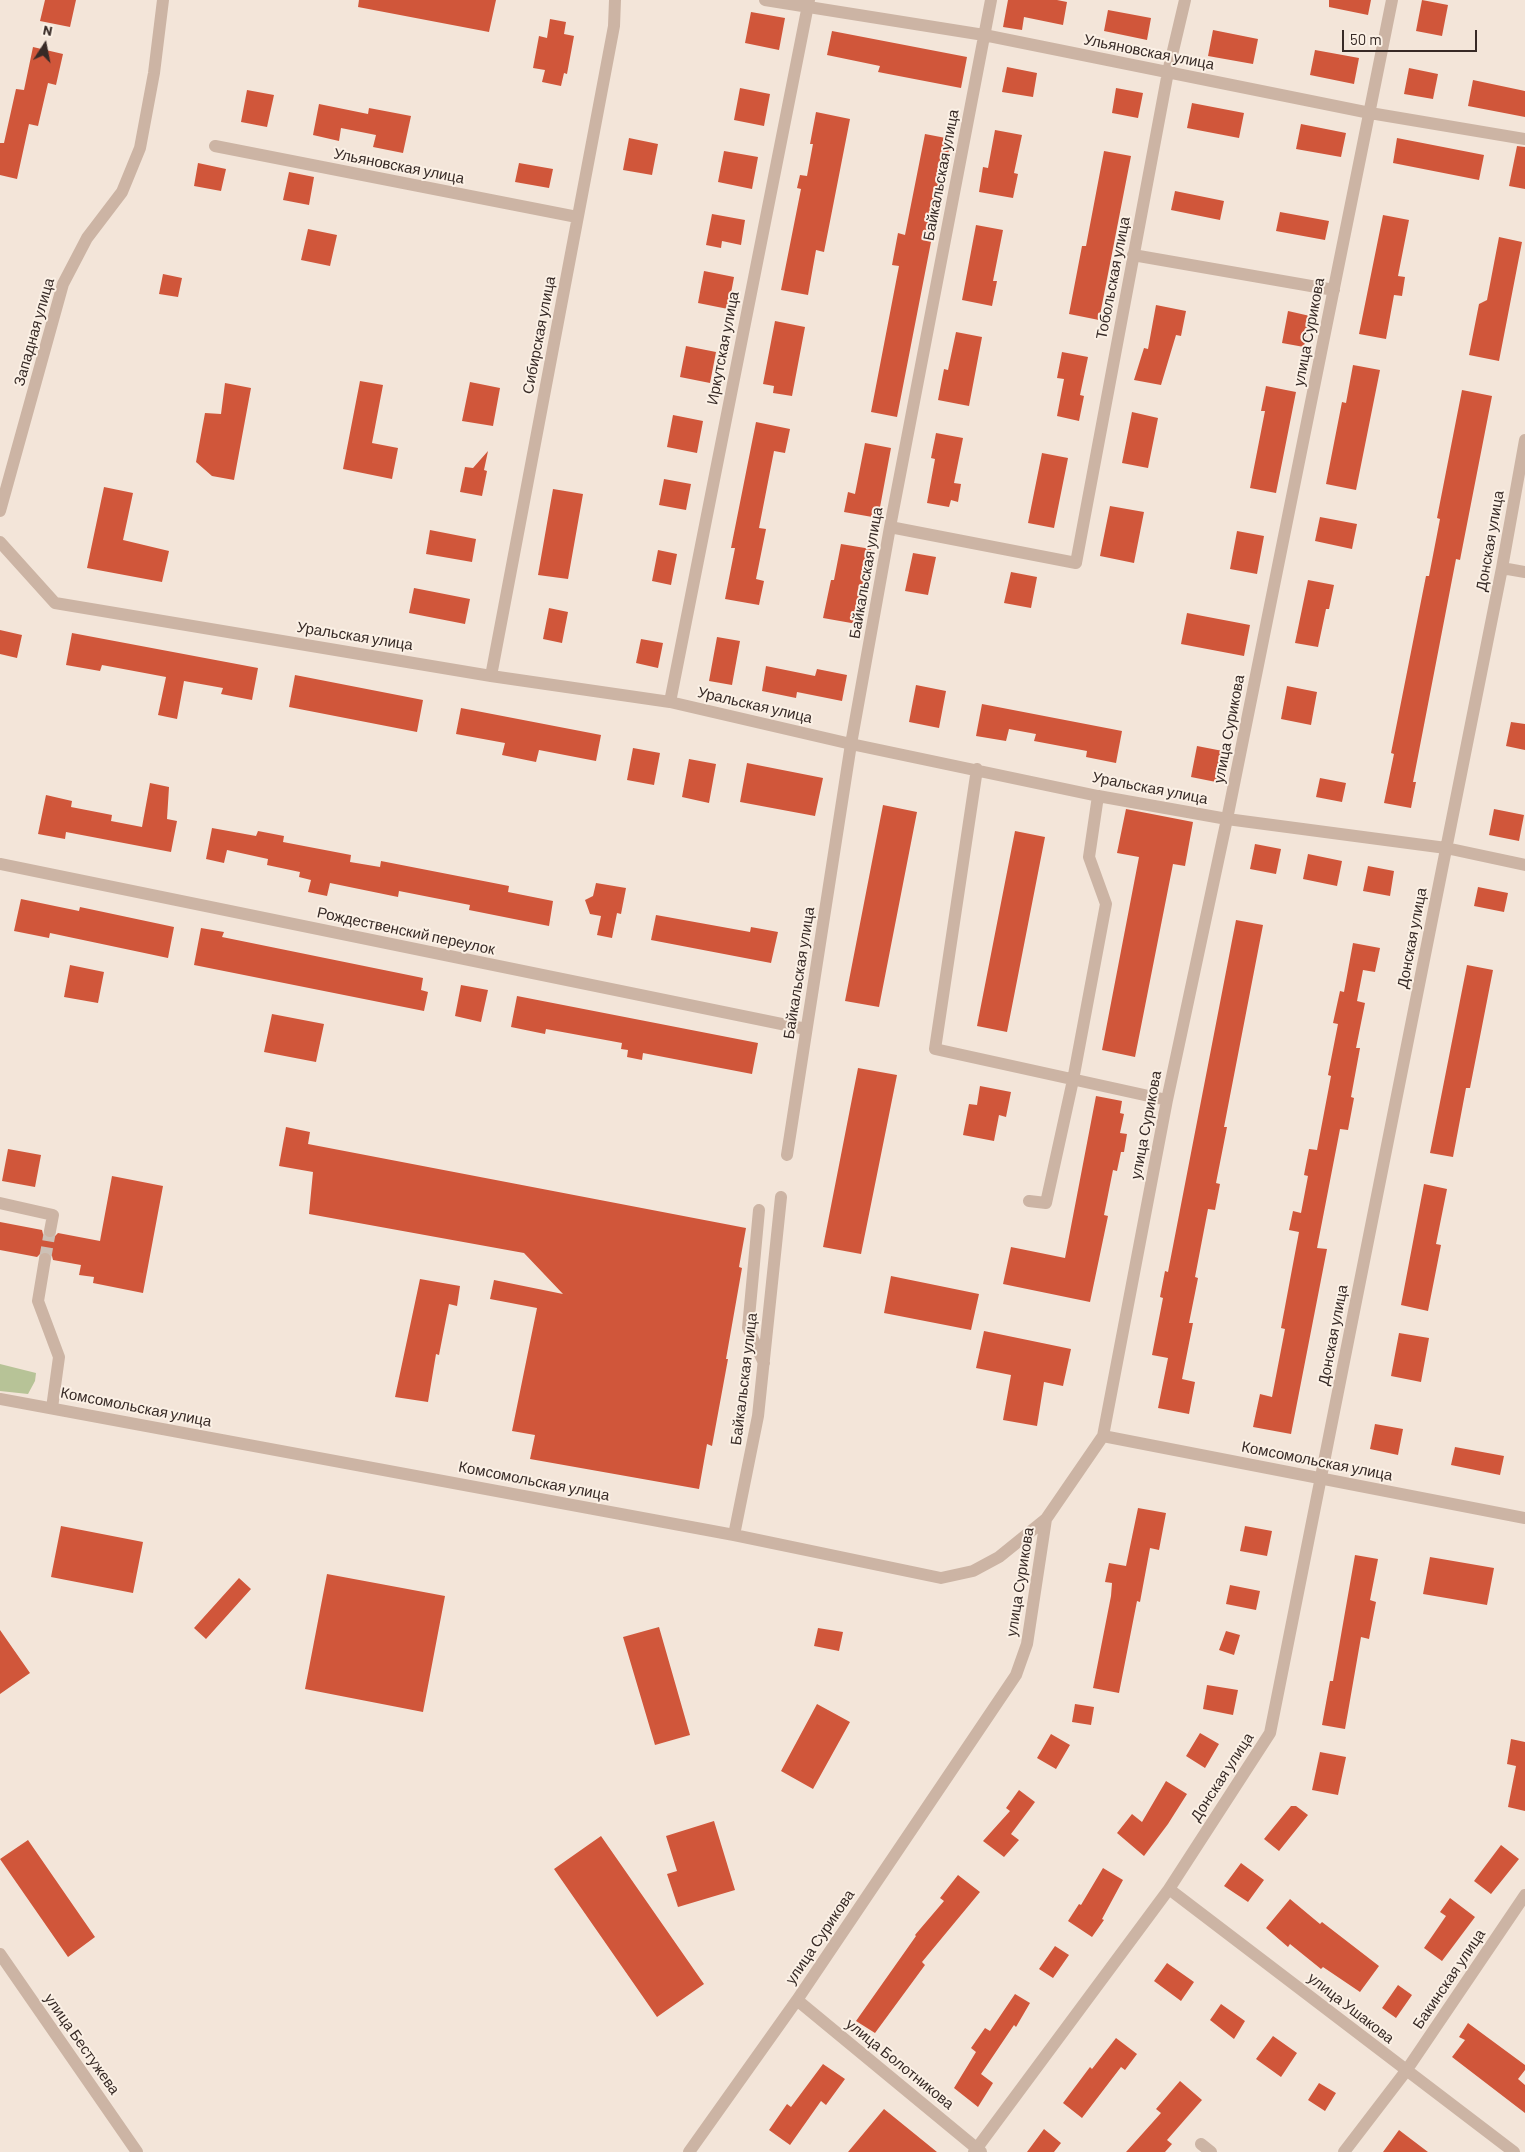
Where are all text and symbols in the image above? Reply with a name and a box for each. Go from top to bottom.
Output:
north arrow [20,20,70,70]
scale bar [1345,20,1480,52]
text: N [42,21,54,39]
text: 50 m [1350,30,1382,48]
street label: Ульяновская улица [1082,31,1216,73]
street label: Байкальская улица [919,108,963,242]
street label: Ульяновская улица [332,145,466,187]
street label: Тобольская улица [1092,215,1134,341]
street label: Сибирская улица [519,275,559,395]
street label: Западная улица [10,276,58,388]
street label: улица Сурикова [1290,276,1328,388]
street label: Иркутская улица [703,290,743,406]
street label: Донская улица [1472,489,1508,593]
street label: Байкальская улица [846,506,886,640]
street label: Уральская улица [296,618,414,654]
street label: улица Сурикова [1210,673,1248,785]
street label: Уральская улица [696,683,814,727]
street label: Уральская улица [1091,768,1209,808]
street label: Донская улица [1393,886,1431,990]
street label: Рождественский переулок [315,903,497,959]
street label: Байкальская улица [780,906,818,1040]
street label: улица Сурикова [1127,1069,1165,1181]
street label: Донская улица [1314,1283,1352,1387]
street label: Байкальская улица [727,1312,761,1446]
street label: Комсомольская улица [59,1384,213,1430]
street label: Комсомольская улица [1240,1438,1394,1484]
street label: Комсомольская улица [457,1458,611,1504]
street label: улица Сурикова [1002,1526,1038,1638]
street label: Донская улица [1187,1729,1257,1825]
street label: улица Сурикова [782,1886,858,1988]
street label: Бакинская улица [1409,1926,1489,2032]
street label: улица Ушакова [1304,1969,1398,2047]
street label: улица Бестужева [40,1990,124,2098]
street label: улица Болотникова [842,2015,958,2113]

